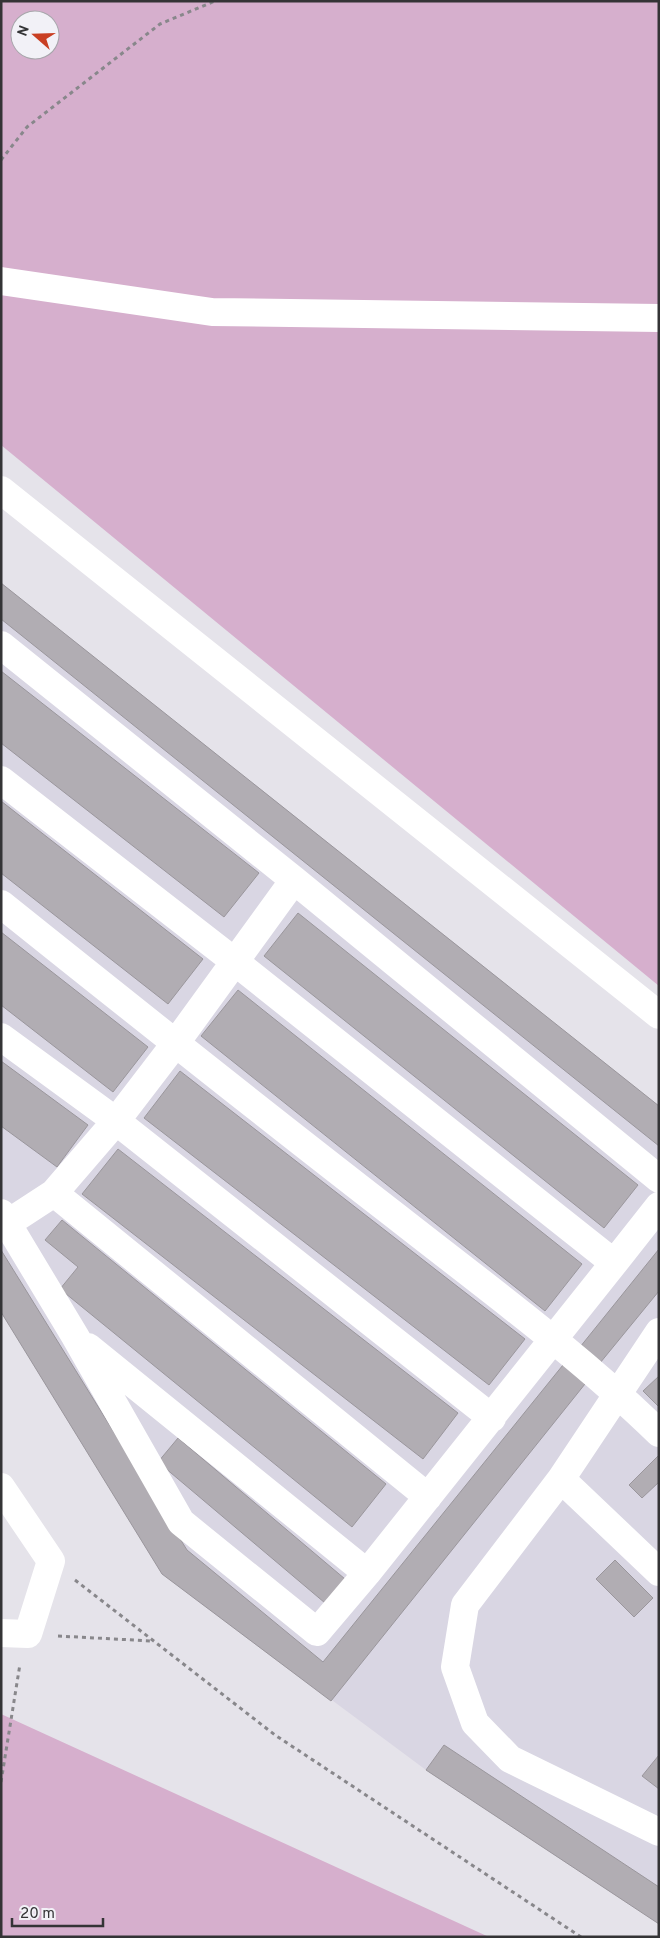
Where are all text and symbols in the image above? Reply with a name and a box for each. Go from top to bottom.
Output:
north arrow [10,10,60,60]
text: N [14,23,34,39]
scale bar [12,1896,104,1928]
text: 20 m [20,1905,55,1924]

